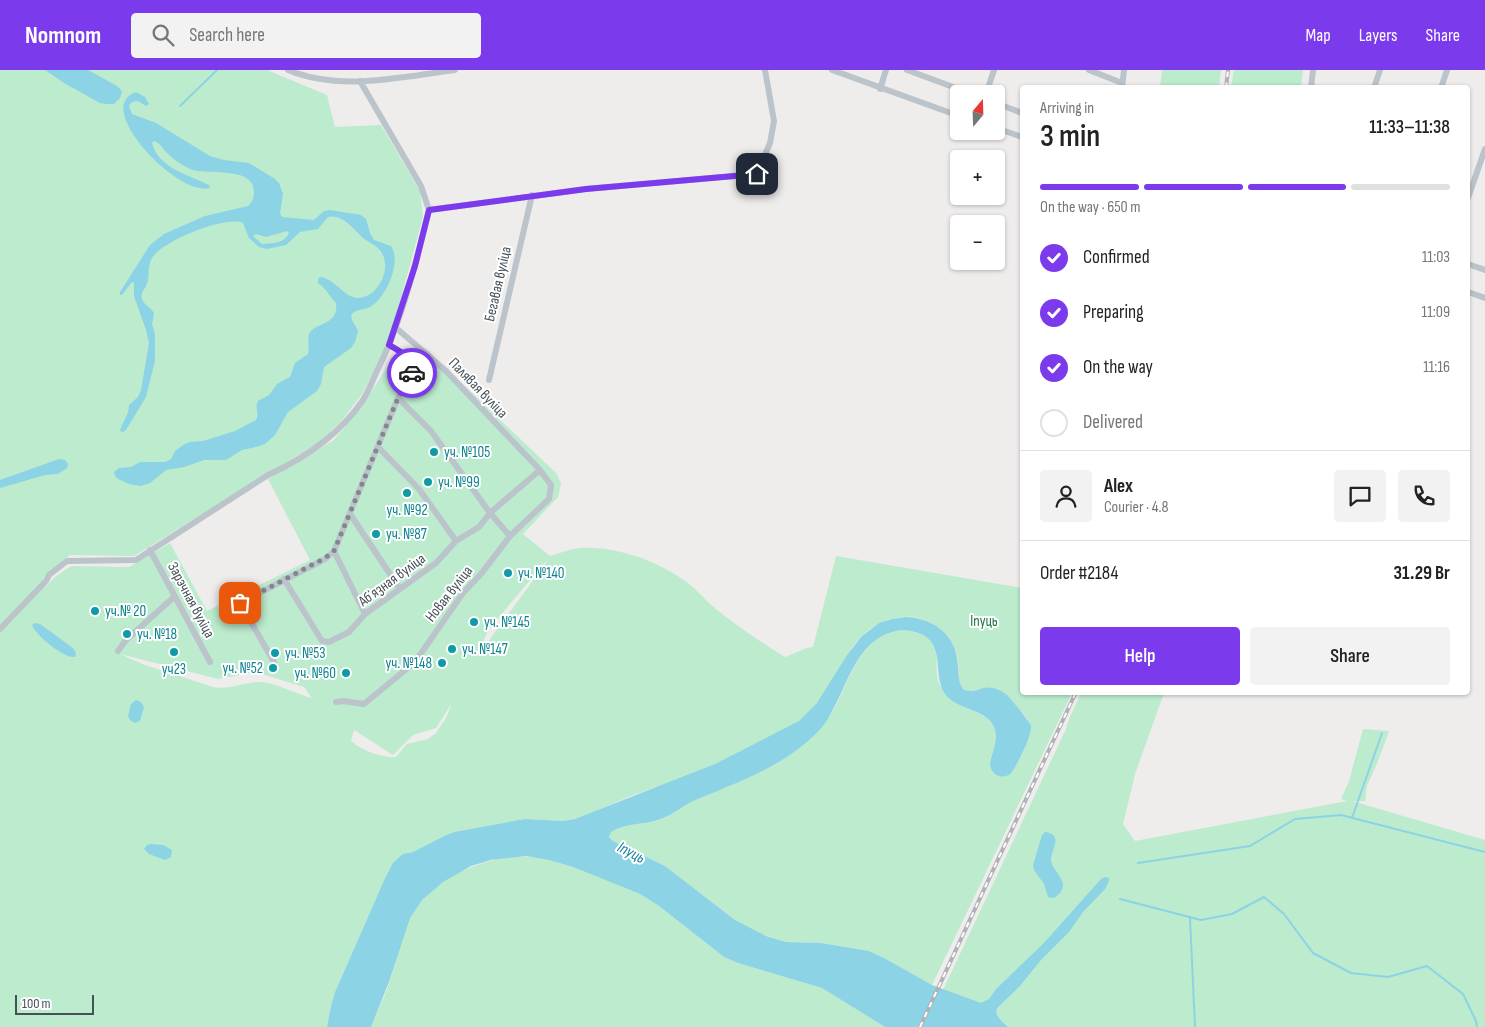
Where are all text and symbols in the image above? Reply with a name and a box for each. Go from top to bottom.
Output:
search box [131,13,481,58]
text: Nomnom [25,21,101,50]
icon: search [149,21,177,49]
text: Search here [189,24,265,47]
text: Map [1306,25,1331,46]
text: Layers [1359,25,1398,46]
text: Share [1426,25,1460,46]
north arrow [950,85,1005,140]
map controls [950,85,1005,270]
text: Arriving in [1040,99,1094,118]
text: 11:33–11:38 [1369,116,1450,139]
text: 3 min [1040,117,1100,156]
button: + [950,150,1005,205]
pin [736,153,778,195]
icon: home [743,160,771,188]
text: On the way · 650 m [1040,198,1141,217]
button: − [950,215,1005,270]
street label: Бегавая вуліца [480,244,516,323]
icon: check [1040,244,1068,272]
text: Confirmed [1083,246,1150,269]
text: 11:03 [1422,248,1450,267]
icon: check [1040,299,1068,327]
text: Preparing [1083,301,1144,324]
text: 11:09 [1422,303,1450,322]
courier [387,348,437,398]
street label: Палявая вуліца [444,354,512,422]
icon: check [1040,354,1068,382]
text: On the way [1083,356,1153,379]
text: 11:16 [1423,358,1450,377]
icon: car [398,359,426,387]
text: Delivered [1083,411,1143,434]
place label: уч. №105 [444,443,490,462]
marker: уч. №105 [428,446,440,458]
button: person [1040,470,1092,522]
button: chat [1334,470,1386,522]
button: phone [1398,470,1450,522]
place label: уч. №99 [438,473,480,492]
text: Alex [1104,475,1133,498]
marker: уч. №99 [422,476,434,488]
marker: уч. №92 [401,487,413,499]
text: Courier · 4.8 [1104,498,1168,517]
place label: уч. №92 [386,501,428,520]
place label: уч. №87 [386,525,427,544]
marker: уч. №87 [370,528,382,540]
street label: Абʼязная вуліца [354,549,429,611]
street label: Зарэчная вуліца [163,559,219,641]
street label: Новая вуліца [421,562,477,626]
text: Order #2184 [1040,562,1118,585]
text: 31.29 Br [1394,562,1450,585]
place label: уч. №140 [518,564,565,583]
marker: уч. №140 [502,567,514,579]
pin [219,582,261,624]
icon: bag [226,589,254,617]
place label: уч.№ 20 [105,602,146,621]
marker: уч.№ 20 [89,605,101,617]
park label: Іпуць [970,612,998,631]
place label: уч. №145 [484,613,530,632]
marker: уч. №145 [468,616,480,628]
place label: уч. №18 [137,625,177,644]
button: Help [1040,627,1240,685]
button: Share [1250,627,1450,685]
marker: уч. №18 [121,628,133,640]
place label: уч. №147 [462,640,508,659]
marker: уч. №147 [446,643,458,655]
place label: уч. №53 [285,644,326,663]
marker: уч23 [168,646,180,658]
marker: уч. №53 [269,647,281,659]
place label: уч. №148 [386,654,432,673]
marker: уч. №148 [436,657,448,669]
place label: уч. №52 [222,659,263,678]
place label: уч23 [162,660,186,679]
marker: уч. №52 [267,662,279,674]
place label: уч. №60 [294,664,336,683]
marker: уч. №60 [340,667,352,679]
water label: Іпуць [614,838,648,868]
scale bar [15,992,94,1015]
text: 100 m [22,995,51,1012]

